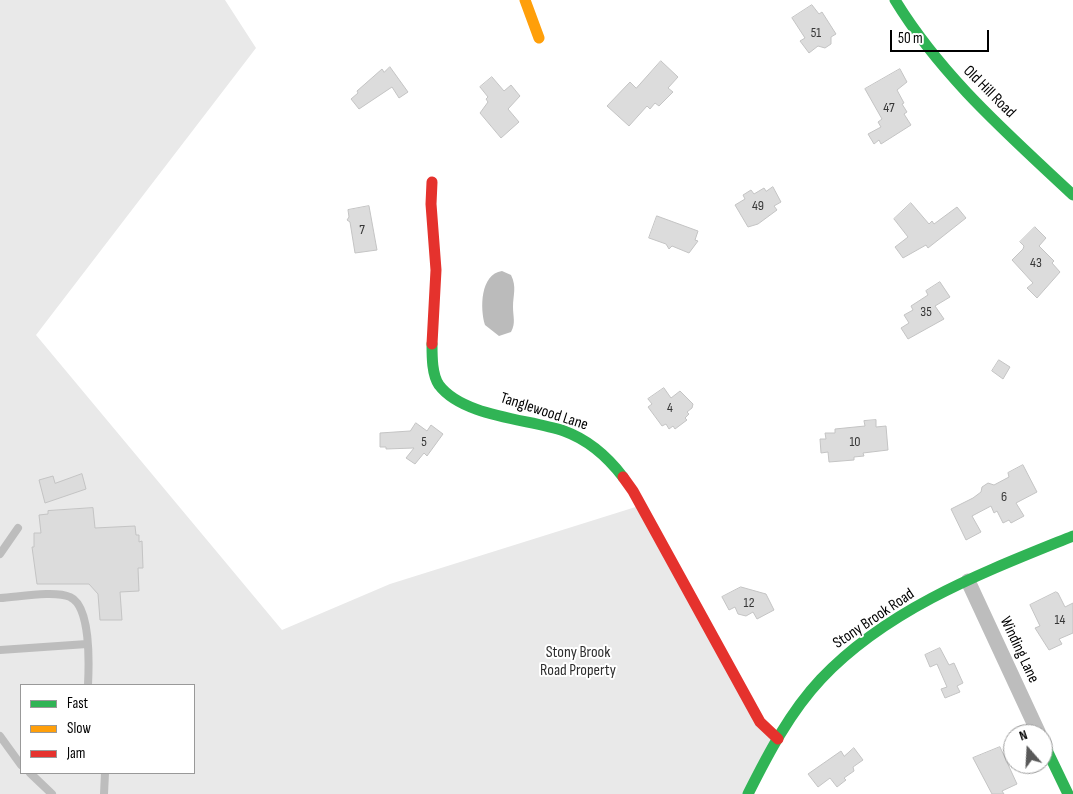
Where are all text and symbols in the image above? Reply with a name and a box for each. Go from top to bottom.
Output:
scale bar [893,20,992,52]
house number: 51 [811,25,821,41]
text: 50 m [898,29,923,48]
street label: Old Hill Road [959,62,1019,122]
house number: 47 [883,100,895,116]
house number: 49 [752,198,764,214]
house number: 7 [359,222,365,238]
house number: 43 [1030,255,1042,271]
house number: 35 [920,304,932,320]
street label: Tanglewood Lane [498,389,590,435]
house number: 4 [667,400,673,416]
house number: 5 [421,434,427,450]
house number: 10 [849,434,861,450]
house number: 6 [1001,489,1007,505]
street label: Stony Brook Road [830,585,918,653]
house number: 12 [744,595,754,611]
house number: 14 [1055,612,1065,628]
street label: Winding Lane [995,614,1043,686]
park label: Stony Brook Road Property [540,643,616,681]
legend [20,684,195,774]
text: Fast [67,694,88,713]
text: Slow [67,719,91,738]
north arrow [1003,724,1053,774]
text: N [1017,726,1030,745]
text: Jam [67,744,85,763]

